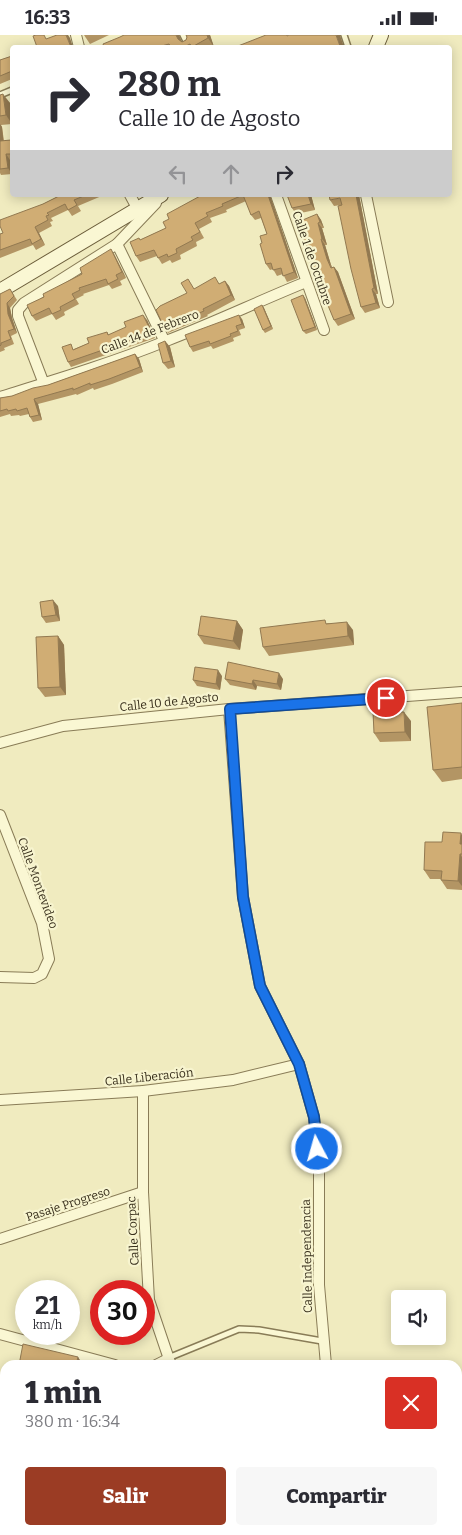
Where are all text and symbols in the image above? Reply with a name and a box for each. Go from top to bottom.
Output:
text: 16:33 [25,6,70,29]
text: 280 m [118,63,221,105]
icon: right [35,65,100,130]
text: Calle 10 de Agosto [118,105,300,132]
icon: left [164,160,192,188]
icon: ahead [217,160,245,188]
icon: right [270,160,298,188]
street label: Calle 1 de Octubre [289,209,335,307]
street label: Calle 14 de Febrero [99,307,201,357]
pin [365,677,407,719]
icon: arrive [372,684,400,712]
street label: Calle 10 de Agosto [119,690,219,714]
street label: Calle Montevideo [15,836,61,931]
street label: Calle Liberación [104,1065,194,1089]
position arrow [290,1122,342,1174]
street label: Pasaje Progreso [24,1184,112,1224]
street label: Calle Corpac [124,1196,142,1266]
street label: Calle Independencia [299,1198,315,1313]
speed limit sign: 30 [90,1280,155,1345]
map controls [391,1290,446,1345]
button: sound [391,1290,446,1345]
text: 21 [35,1291,60,1321]
text: km/h [33,1318,62,1332]
text: 1 min [25,1375,101,1411]
button: close [385,1377,437,1429]
text: 380 m · 16:34 [25,1412,120,1431]
button: Salir [25,1467,226,1525]
button: Compartir [236,1467,437,1525]

